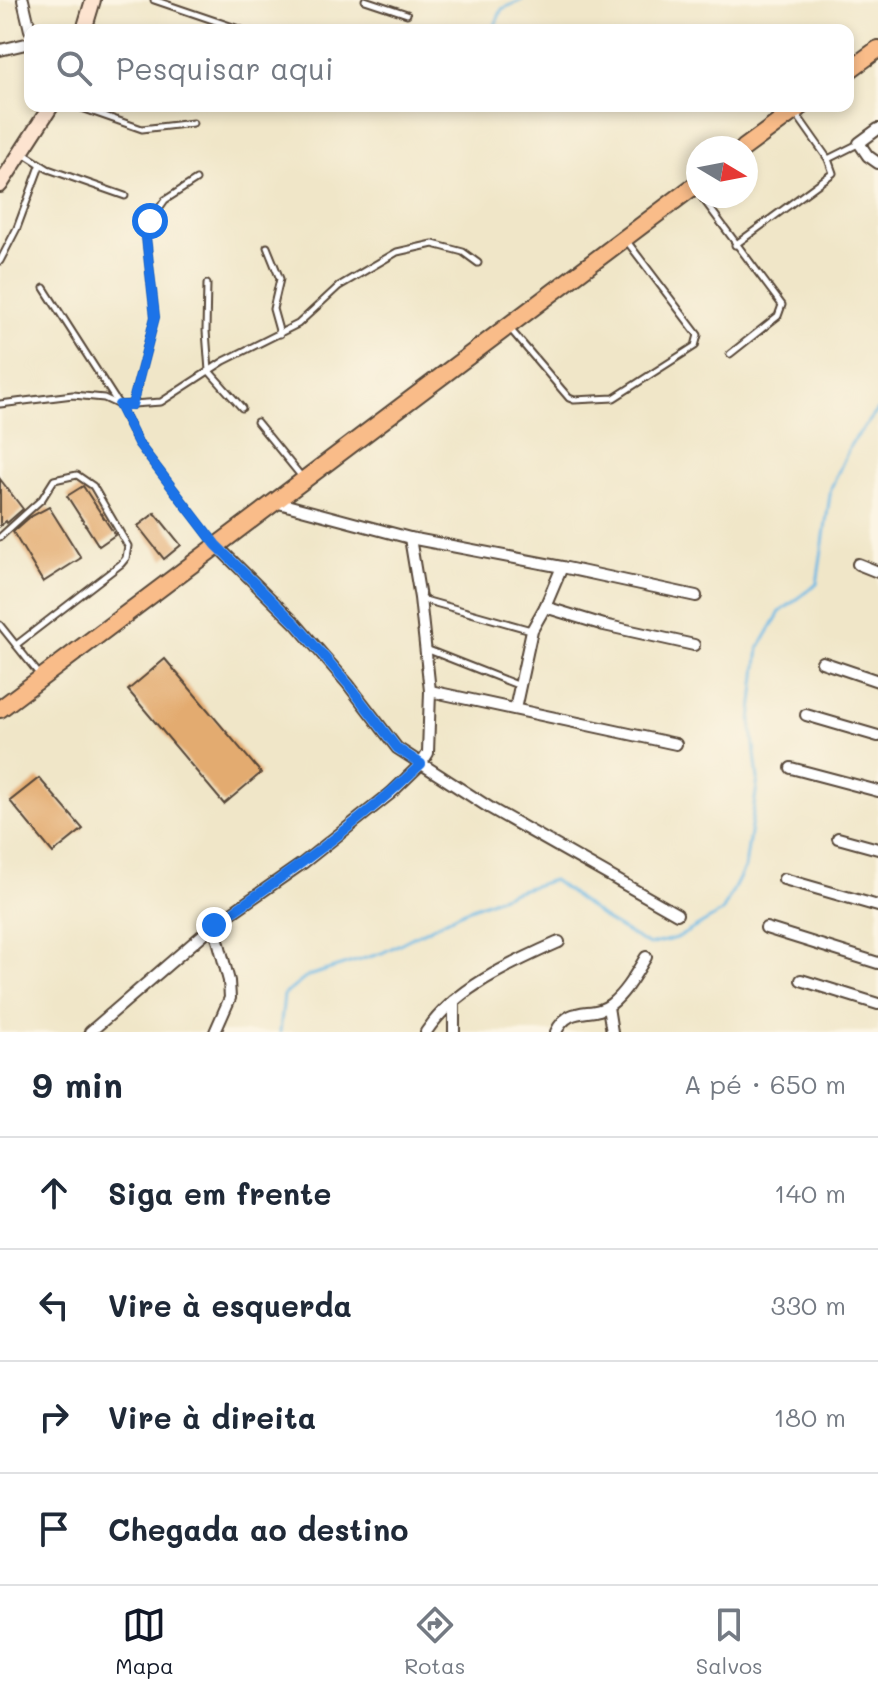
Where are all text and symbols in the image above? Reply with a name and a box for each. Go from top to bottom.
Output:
search box [24,24,854,112]
icon: search [52,46,96,90]
text: Pesquisar aqui [116,48,334,88]
north arrow [686,136,758,208]
route start [132,203,168,239]
route end [196,907,232,943]
text: 9 min [32,1062,123,1107]
text: A pé · 650 m [684,1067,846,1101]
icon: ahead [32,1171,76,1215]
text: Siga em frente [108,1173,331,1213]
text: 140 m [774,1176,846,1210]
icon: left [32,1283,76,1327]
text: Vire à esquerda [108,1285,352,1325]
text: 330 m [770,1288,846,1322]
icon: right [32,1395,76,1439]
text: Vire à direita [108,1397,316,1437]
text: 180 m [774,1400,846,1434]
icon: arrive [32,1507,76,1551]
text: Chegada ao destino [108,1509,408,1549]
tab: Mapa [115,1603,174,1680]
tab: Rotas [404,1603,465,1680]
tab: Salvos [696,1603,763,1680]

